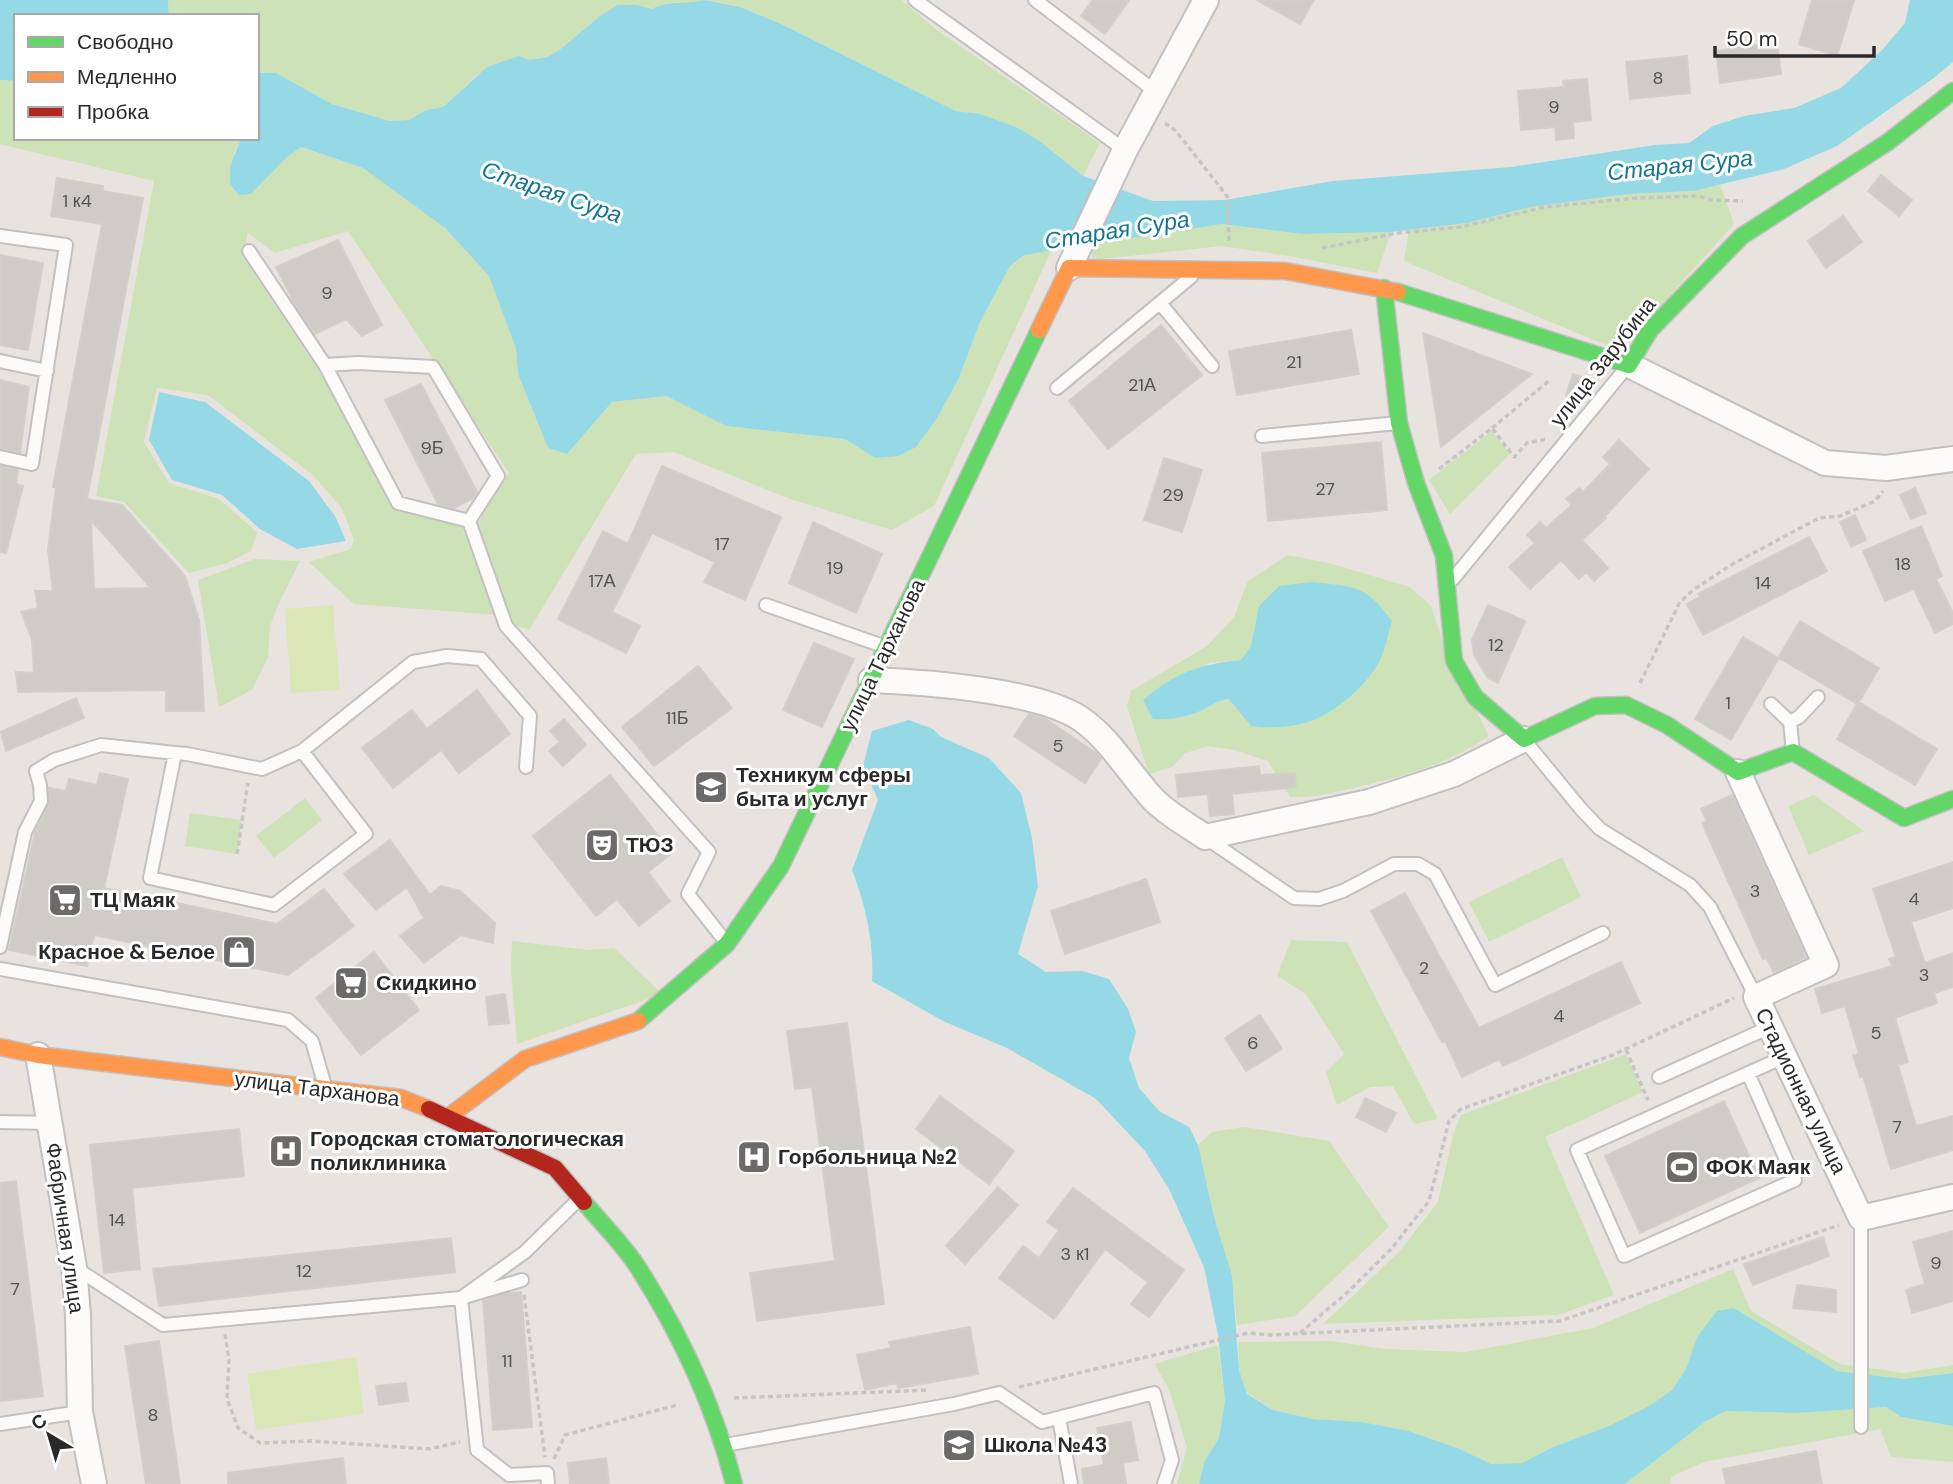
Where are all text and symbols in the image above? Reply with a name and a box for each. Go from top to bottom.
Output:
legend [14,14,259,140]
scale bar [1715,14,1874,58]
text: 50 m [1726,25,1777,53]
text: Свободно [77,28,174,56]
text: Медленно [77,63,177,91]
house number: 8 [1653,66,1663,90]
house number: 9 [1548,95,1560,119]
text: Пробка [77,98,149,126]
water label: Старая Сура [1606,142,1754,188]
water label: Старая Сура [478,154,626,230]
house number: 1 к4 [62,189,92,213]
water label: Старая Сура [1043,204,1191,256]
house number: 9 [321,281,333,305]
street label: улица Зарубина [1544,291,1663,432]
house number: 21 [1286,350,1302,374]
house number: 21А [1128,373,1156,397]
house number: 9Б [420,436,444,460]
house number: 27 [1315,477,1335,501]
house number: 29 [1162,483,1184,507]
house number: 17 [714,532,730,556]
house number: 18 [1895,552,1911,576]
house number: 19 [827,556,843,580]
house number: 17А [588,569,616,593]
house number: 14 [1755,571,1771,595]
street label: улица Тарханова [834,574,932,736]
house number: 12 [1488,633,1504,657]
house number: 1 [1725,691,1731,715]
house number: 11Б [665,706,689,730]
house number: 5 [1053,734,1063,758]
place label: Техникум сферы быта и услуг [736,761,911,813]
school or university icon: Техникум сферы быта и услуг [692,768,730,806]
theatre icon: ТЮЗ [583,826,621,864]
place label: ТЮЗ [626,831,674,859]
house number: 3 [1750,879,1760,903]
supermarket icon: ТЦ Маяк [46,881,84,919]
place label: ТЦ Маяк [90,886,176,914]
house number: 4 [1909,887,1920,911]
shop icon: Красное & Белое [220,933,258,971]
place label: Красное & Белое [38,938,215,966]
house number: 2 [1419,956,1429,980]
house number: 3 [1919,963,1929,987]
supermarket icon: Скидкино [332,964,370,1002]
place label: Скидкино [376,969,477,997]
street label: Стадионная улица [1749,1003,1853,1179]
house number: 4 [1554,1004,1565,1028]
house number: 5 [1871,1021,1881,1045]
house number: 6 [1247,1031,1259,1055]
street label: улица Тарханова [233,1065,401,1113]
house number: 7 [1892,1115,1902,1139]
place label: Городская стоматологическая поликлиника [310,1125,624,1177]
hospital icon: Городская стоматологическая поликлиника [267,1132,305,1170]
hospital icon: Горбольница №2 [735,1138,773,1176]
street label: Фабричная улица [39,1141,91,1315]
place label: Горбольница №2 [778,1143,957,1171]
sports icon: ФОК Маяк [1663,1148,1701,1186]
place label: ФОК Маяк [1706,1153,1811,1181]
house number: 14 [109,1208,125,1232]
house number: 3 к1 [1061,1242,1089,1266]
house number: 9 [1930,1251,1942,1275]
house number: 12 [296,1259,312,1283]
house number: 7 [10,1277,20,1301]
house number: 11 [501,1349,513,1373]
north arrow [14,1400,84,1470]
house number: 8 [148,1403,158,1427]
text: С [26,1408,52,1436]
school or university icon: Школа №43 [940,1426,978,1464]
place label: Школа №43 [984,1431,1107,1459]

